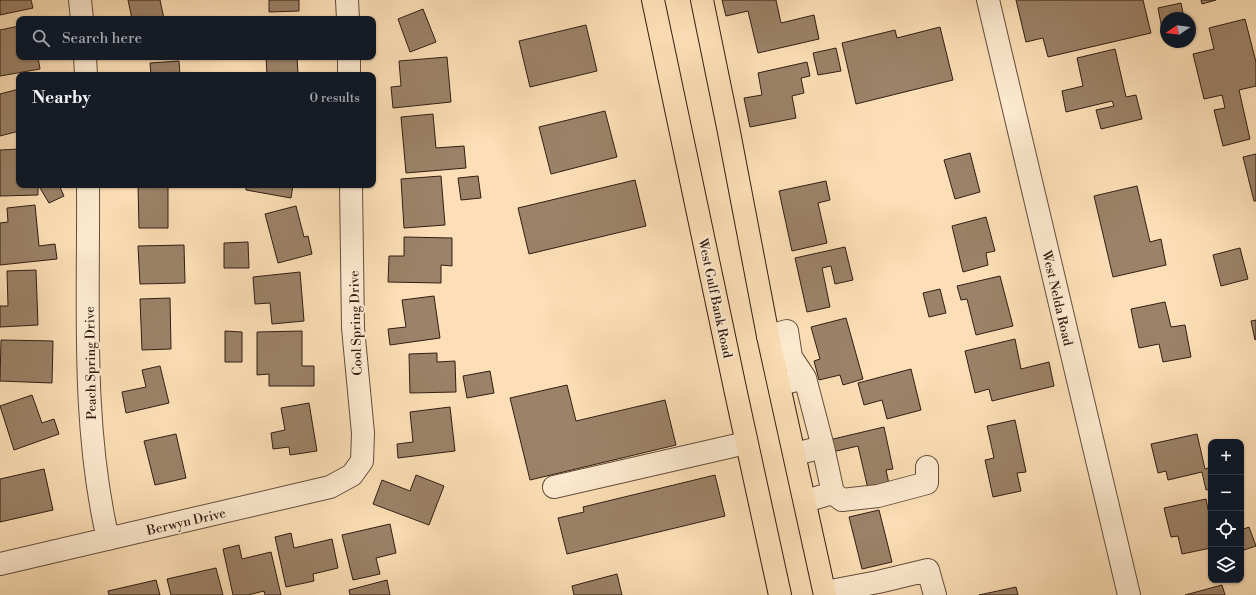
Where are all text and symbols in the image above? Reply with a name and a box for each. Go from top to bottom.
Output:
north arrow [1160,12,1196,48]
search box [16,16,376,60]
icon: search [30,27,52,49]
text: Search here [62,29,142,48]
text: Nearby [32,87,91,109]
text: 0 results [309,90,360,106]
street label: West Gulf Bank Road [694,236,736,360]
street label: West Nelda Road [1038,248,1076,348]
street label: Cool Spring Drive [346,270,366,376]
street label: Peach Spring Drive [82,306,100,420]
map controls [1208,439,1244,583]
button: + [1208,439,1244,475]
button: − [1208,475,1244,511]
street label: Berwyn Drive [144,505,228,539]
button: locate [1208,511,1244,547]
button: layers [1208,547,1244,583]

